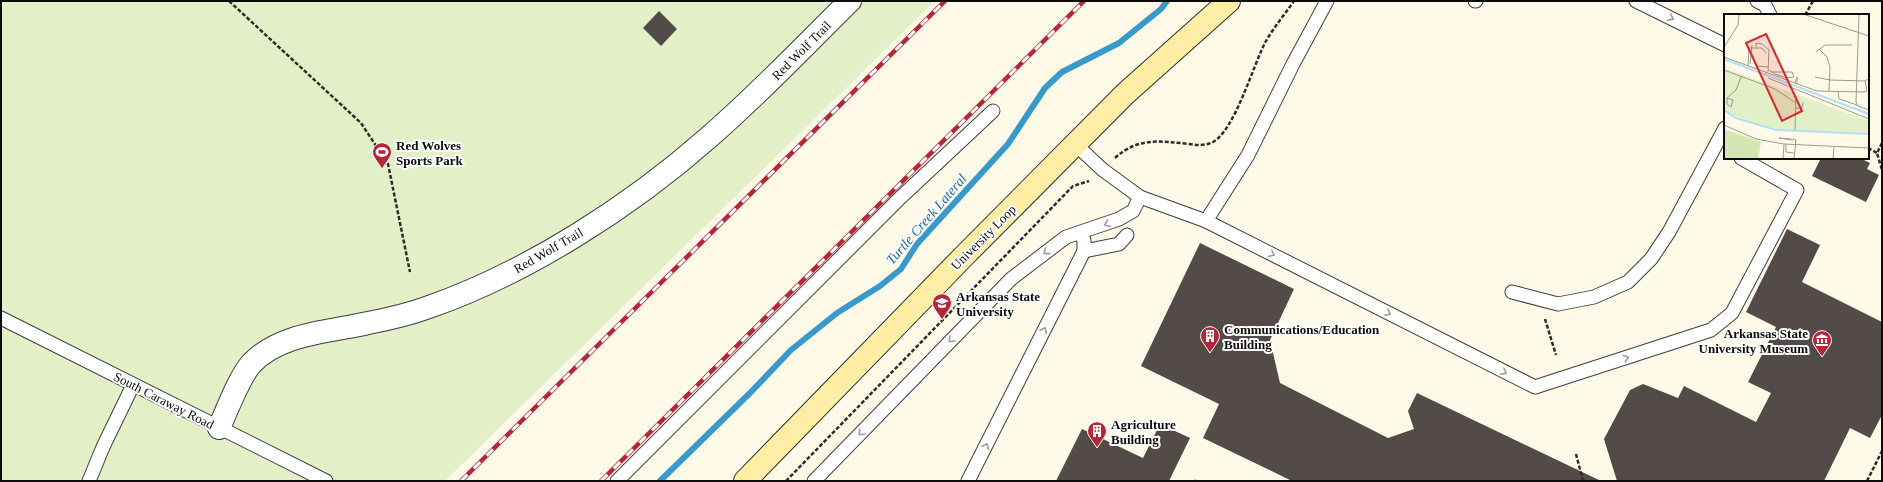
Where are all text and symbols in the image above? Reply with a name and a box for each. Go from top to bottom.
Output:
one-way arrow [1667,14,1675,21]
inset map [1724,14,1869,159]
street label: Red Wolf Trail [769,17,834,83]
place label: Red Wolves Sports Park [396,138,464,168]
sports icon: Red Wolves Sports Park [371,141,393,169]
water label: Turtle Creek Lateral [883,171,970,267]
street label: University Loop [948,202,1019,273]
one-way arrow [1104,219,1111,227]
street label: Red Wolf Trail [511,224,586,276]
one-way arrow [1044,247,1051,254]
one-way arrow [1268,249,1276,257]
place label: Arkansas State University [956,289,1040,319]
school or university icon: Arkansas State University [931,292,953,320]
one-way arrow [1384,308,1392,316]
place label: Communications/Education Building [1224,322,1380,352]
building icon: Communications/Education Building [1199,325,1221,353]
place label: Arkansas State University Museum [1699,326,1808,356]
one-way arrow [1039,327,1047,334]
museum icon: Arkansas State University Museum [1811,329,1833,357]
one-way arrow [948,335,956,343]
one-way arrow [1622,354,1629,362]
one-way arrow [1500,367,1508,375]
street label: South Caraway Road [111,369,217,432]
place label: Agriculture Building [1111,417,1176,447]
building icon: Agriculture Building [1086,420,1108,448]
one-way arrow [858,428,865,436]
one-way arrow [981,443,989,450]

